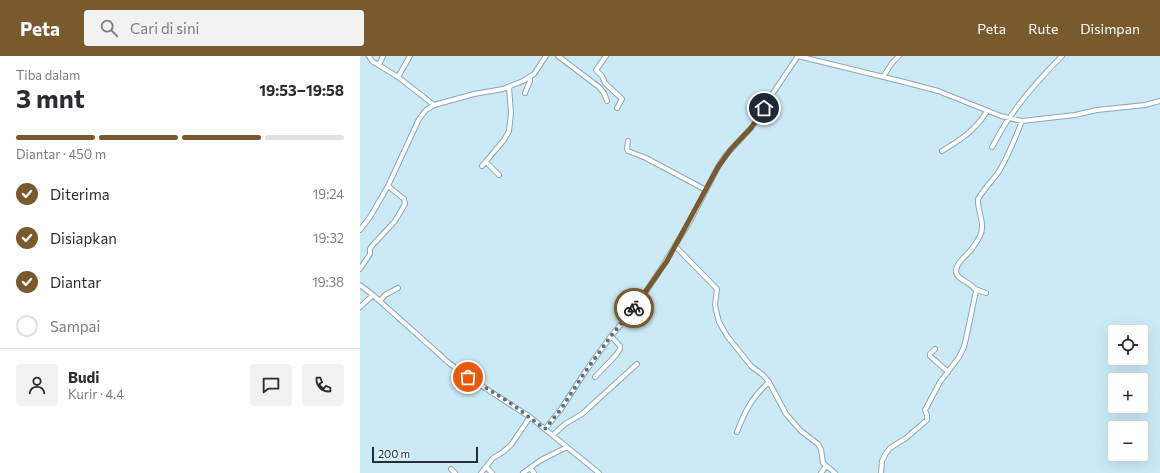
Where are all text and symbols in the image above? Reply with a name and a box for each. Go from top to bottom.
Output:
search box [84,10,364,46]
text: Peta [20,17,60,40]
icon: search [98,17,120,39]
text: Cari di sini [130,19,199,37]
text: Peta [977,20,1006,37]
text: Rute [1028,20,1058,37]
text: Disimpan [1080,20,1140,37]
text: Tiba dalam [16,67,80,83]
text: 19:53–19:58 [259,81,344,99]
text: 3 mnt [16,82,85,113]
pin [747,91,781,125]
icon: home [753,97,775,119]
text: Diantar · 450 m [16,146,106,162]
icon: check [16,183,38,205]
text: Diterima [50,185,110,203]
text: 19:24 [313,186,344,202]
icon: check [16,227,38,249]
text: Disiapkan [50,229,117,247]
text: 19:32 [313,230,344,246]
icon: check [16,271,38,293]
text: Diantar [50,273,101,291]
text: 19:38 [312,274,344,290]
courier [614,288,654,328]
icon: bike [623,297,645,319]
text: Sampai [50,317,100,335]
map controls [1108,325,1148,461]
button: locate [1108,325,1148,365]
pin [451,360,485,394]
button: person [16,364,58,406]
button: chat [250,364,292,406]
button: phone [302,364,344,406]
icon: bag [457,366,479,388]
text: Budi [68,368,99,386]
button: + [1108,373,1148,413]
text: Kurir · 4.4 [68,386,124,402]
button: − [1108,421,1148,461]
scale bar [372,445,478,464]
text: 200 m [378,447,410,460]

